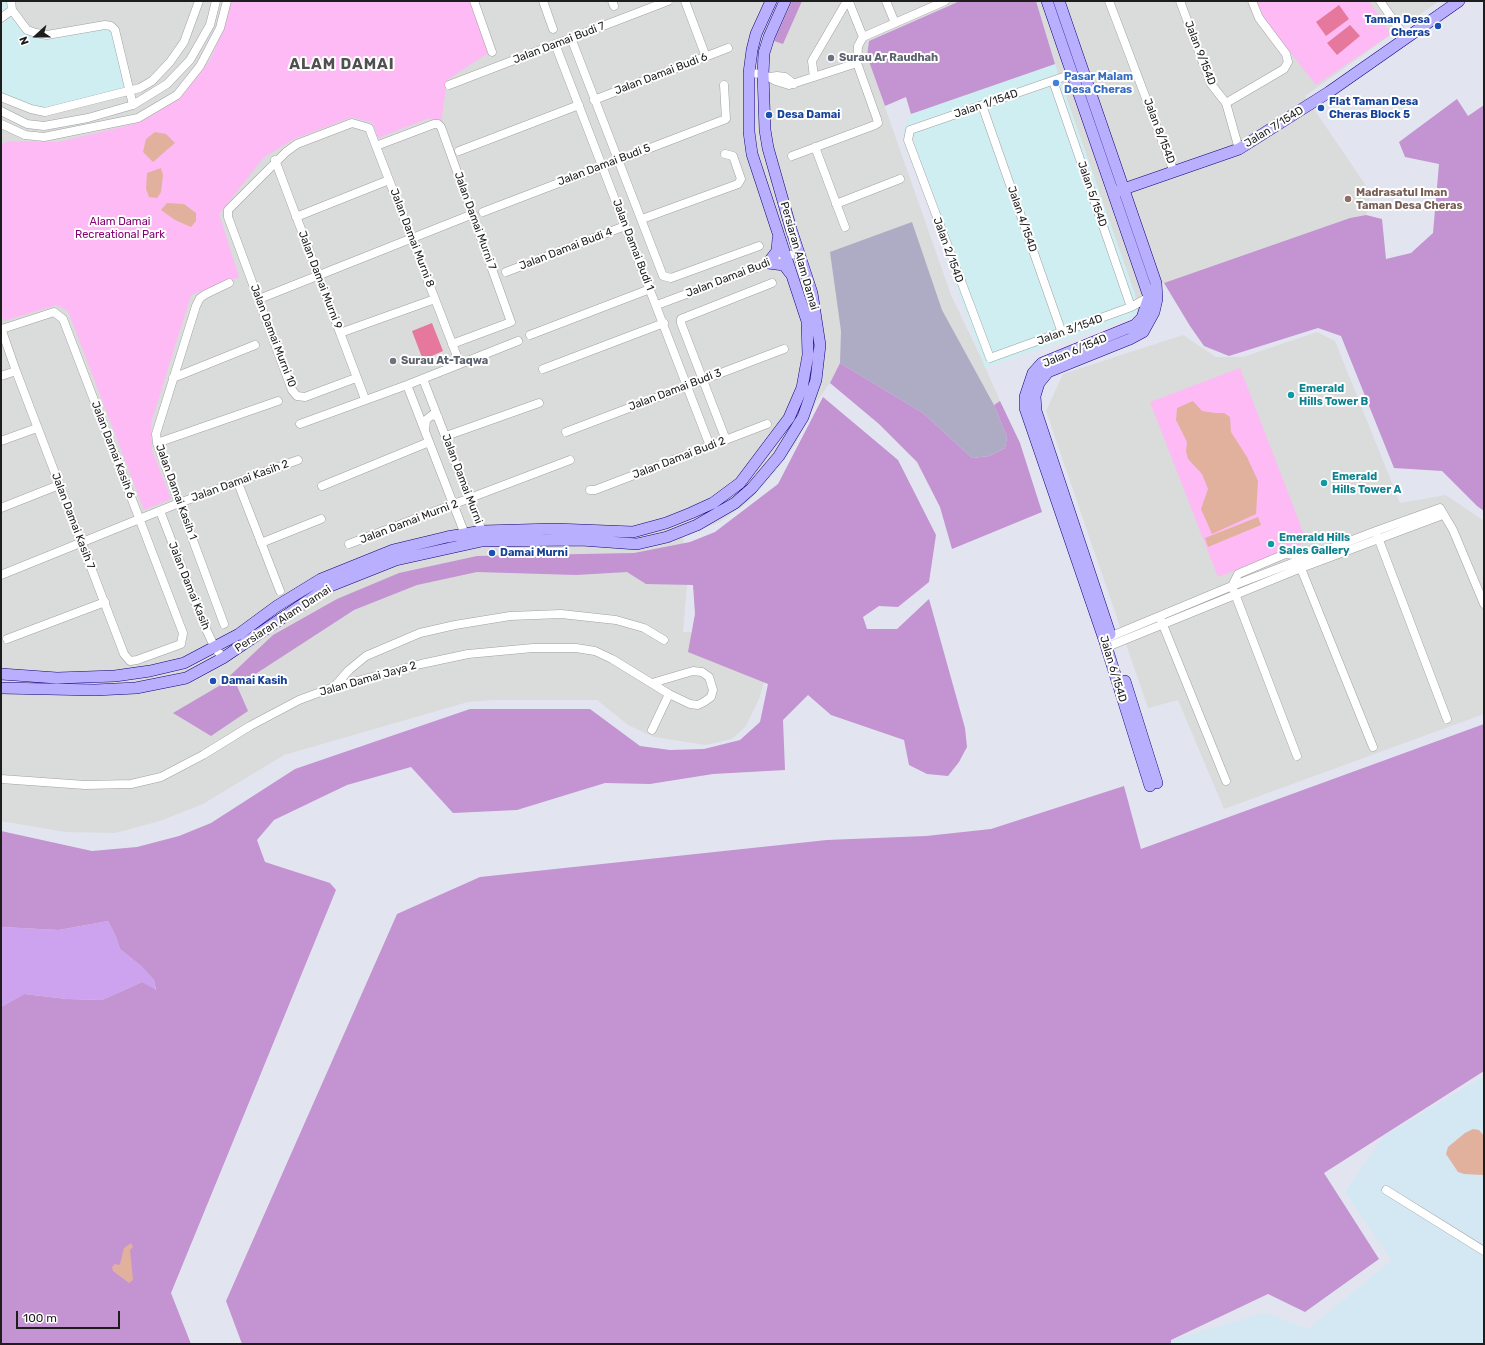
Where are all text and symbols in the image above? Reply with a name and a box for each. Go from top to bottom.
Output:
place label: Taman Desa Cheras [1365,13,1430,39]
north arrow [16,16,56,56]
street label: Jalan Damai Budi 7 [511,19,607,67]
street label: Jalan 9/154D [1182,19,1218,87]
marker: Taman Desa Cheras [1433,21,1443,31]
text: N [17,34,32,47]
street label: Jalan Damai Budi 6 [613,50,709,98]
place label: Surau Ar Raudhah [839,51,938,65]
marker: Surau Ar Raudhah [826,53,836,63]
district label: ALAM DAMAI [289,56,395,74]
place label: Pasar Malam Desa Cheras [1064,70,1133,96]
marker: Pasar Malam Desa Cheras [1051,78,1061,88]
street label: Jalan 1/154D [952,87,1020,121]
place label: Flat Taman Desa Cheras Block 5 [1329,95,1418,121]
street label: Jalan 8/154D [1140,96,1178,166]
marker: Flat Taman Desa Cheras Block 5 [1316,103,1326,113]
street label: Jalan 7/154D [1242,104,1306,150]
place label: Desa Damai [777,108,840,122]
marker: Desa Damai [764,110,774,120]
street label: Jalan Damai Budi 5 [556,141,652,189]
street label: Jalan 5/154D [1075,159,1109,229]
street label: Jalan Damai Murni 7 [451,170,499,272]
street label: Jalan 4/154D [1005,184,1039,254]
place label: Madrasatul Iman Taman Desa Cheras [1356,186,1463,212]
street label: Jalan Damai Murni 8 [387,187,437,289]
marker: Madrasatul Iman Taman Desa Cheras [1343,194,1353,204]
street label: Jalan Damai Budi 1 [610,198,656,292]
street label: Persiaran Alam Damai [777,200,821,312]
park label: Alam Damai Recreational Park [75,215,165,241]
street label: Jalan 2/154D [930,216,966,284]
street label: Jalan Damai Budi 4 [518,225,614,273]
street label: Jalan Damai Murni 9 [295,229,345,331]
street label: Jalan Damai Budi [684,256,772,300]
street label: Jalan Damai Murni 10 [247,283,299,389]
street label: Jalan 3/154D [1036,312,1104,348]
street label: Jalan 6/154D [1041,332,1109,370]
place label: Surau At-Taqwa [401,354,488,368]
marker: Surau At-Taqwa [388,356,398,366]
street label: Jalan Damai Budi 3 [627,366,723,414]
place label: Emerald Hills Tower B [1299,382,1368,408]
marker: Emerald Hills Tower B [1286,390,1296,400]
street label: Jalan Damai Kasih 6 [88,400,138,500]
street label: Jalan Damai Murni [439,432,485,526]
street label: Jalan Damai Budi 2 [631,434,727,482]
street label: Jalan Damai Kasih 1 [153,442,199,542]
street label: Jalan Damai Kasih 2 [189,457,291,505]
place label: Emerald Hills Tower A [1332,470,1401,496]
street label: Jalan Damai Kasih 7 [49,471,97,571]
marker: Emerald Hills Tower A [1319,478,1329,488]
street label: Jalan Damai Murni 2 [358,497,460,547]
place label: Emerald Hills Sales Gallery [1279,531,1350,557]
marker: Emerald Hills Sales Gallery [1266,539,1276,549]
street label: Jalan Damai Kasih [165,540,213,632]
place label: Damai Murni [500,546,568,560]
marker: Damai Murni [487,548,497,558]
street label: Persiaran Alam Damai [232,583,334,655]
street label: Jalan 6/154D [1097,634,1129,704]
street label: Jalan Damai Jaya 2 [318,659,418,699]
place label: Damai Kasih [221,674,288,688]
marker: Damai Kasih [208,676,218,686]
scale bar [18,1303,122,1329]
text: 100 m [23,1311,57,1325]

